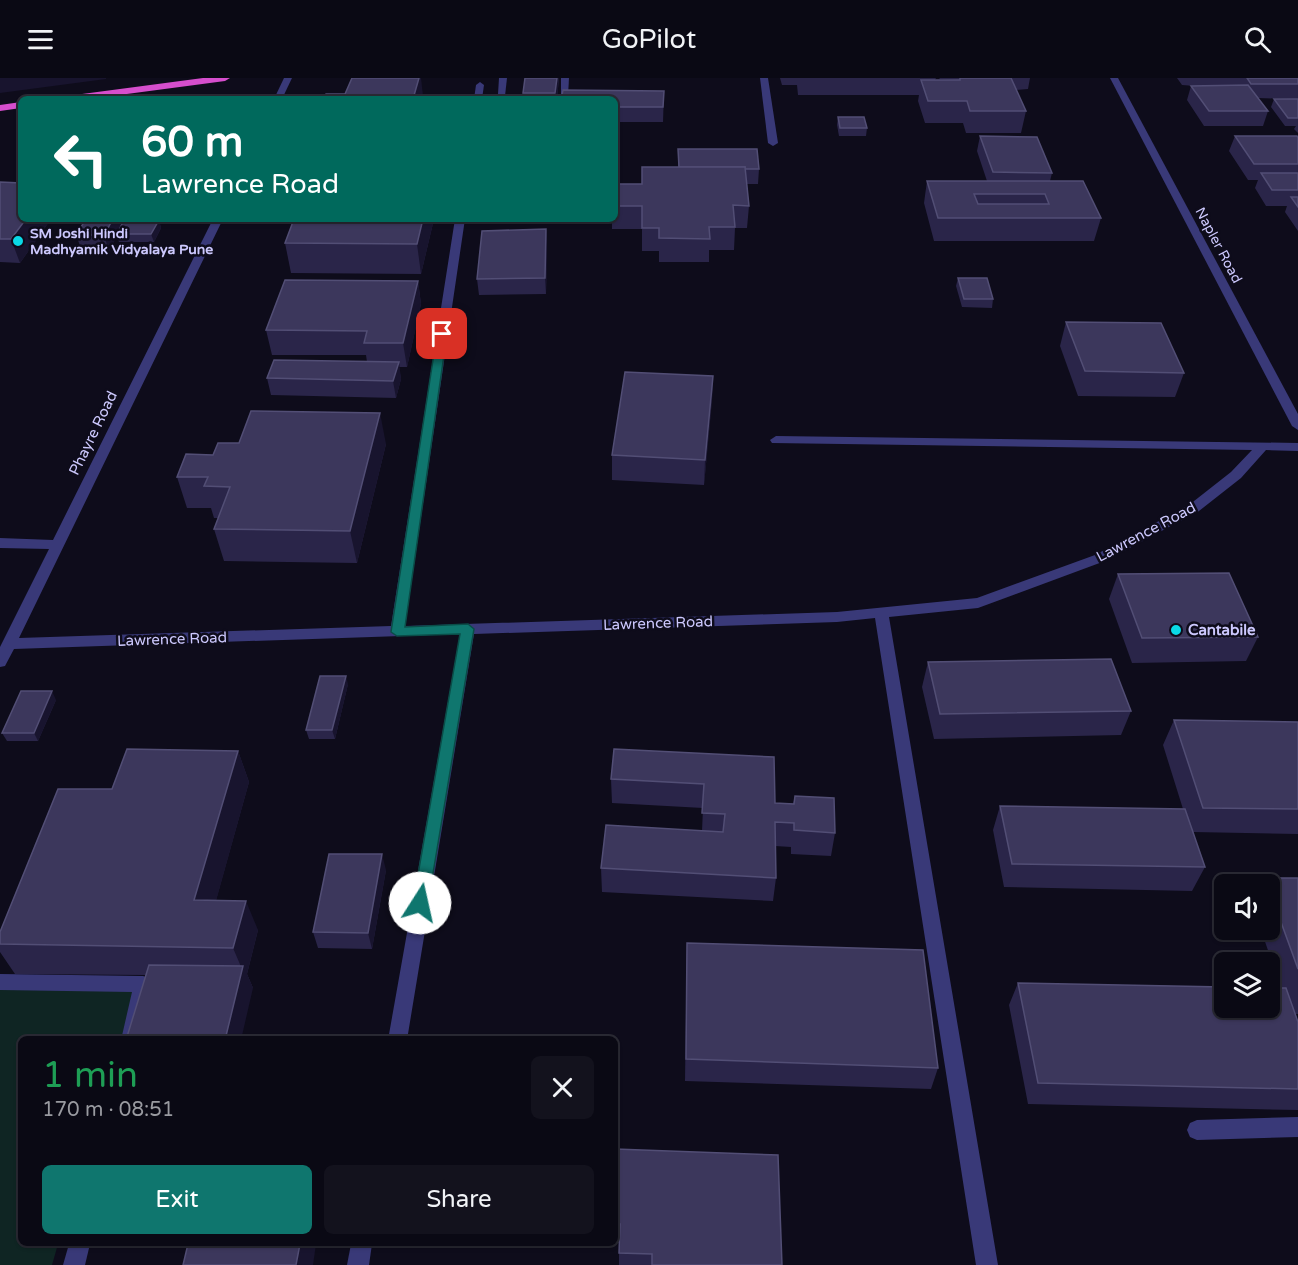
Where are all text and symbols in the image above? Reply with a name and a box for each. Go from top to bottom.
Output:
icon: menu [24,23,57,56]
text: GoPilot [602,23,696,56]
icon: search [1241,23,1274,56]
text: 60 m [141,117,243,168]
icon: left [42,120,120,198]
text: Lawrence Road [141,168,339,201]
street label: Napler Road [1191,204,1246,286]
place label: SM Joshi Hindi Madhyamik Vidyalaya Pune [30,225,213,258]
marker: SM Joshi Hindi Madhyamik Vidyalaya Pune [11,234,25,248]
pin [416,308,467,359]
icon: arrive [425,317,458,350]
street label: Phayre Road [65,388,121,478]
street label: Lawrence Road [1093,498,1199,566]
street label: Lawrence Road [603,612,713,634]
place label: Cantabile [1188,621,1256,639]
marker: Cantabile [1169,623,1183,637]
street label: Lawrence Road [117,628,227,650]
position arrow [388,871,452,935]
map controls [1214,874,1280,1018]
button: sound [1214,874,1280,940]
button: layers [1214,952,1280,1018]
text: 1 min [42,1054,138,1097]
button: close [531,1056,594,1119]
text: 170 m · 08:51 [42,1098,174,1122]
button: Exit [42,1165,312,1234]
button: Share [324,1165,594,1234]

